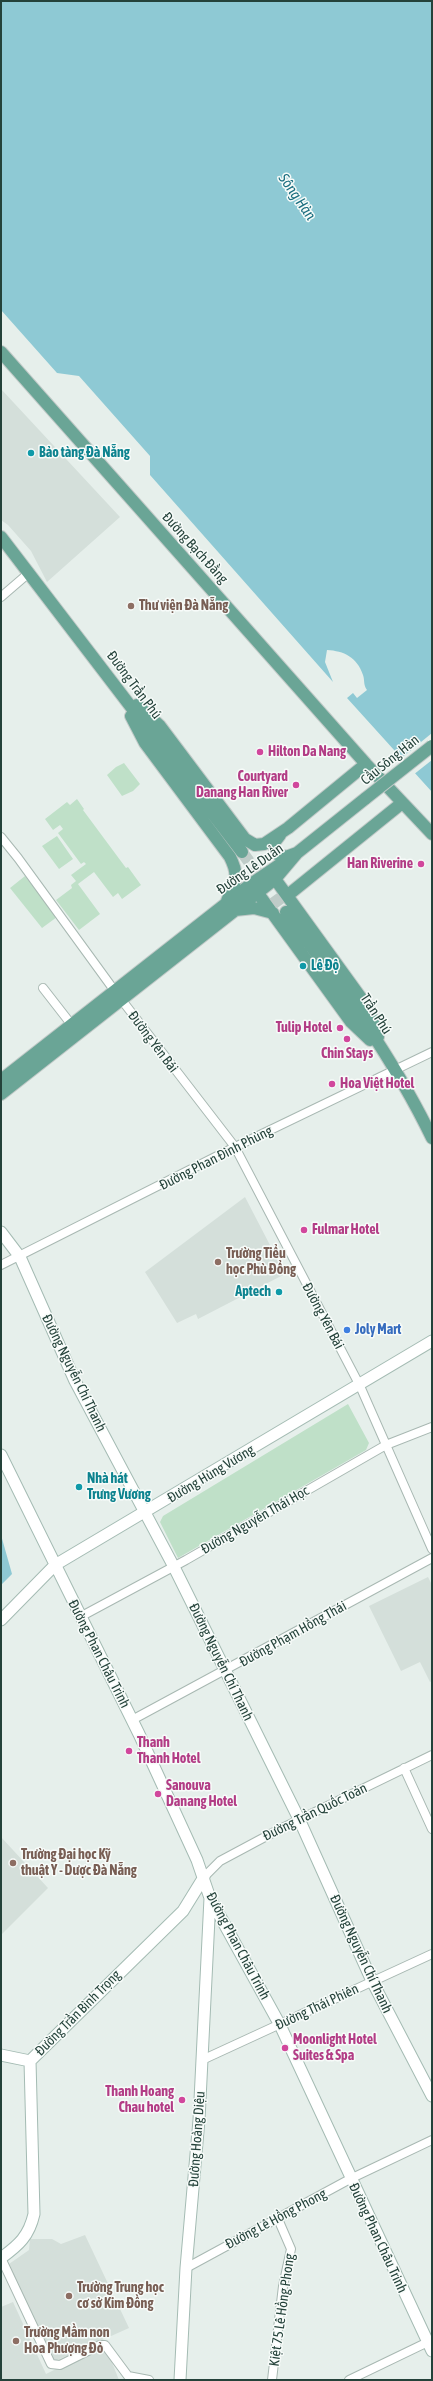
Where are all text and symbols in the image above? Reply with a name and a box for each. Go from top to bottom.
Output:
water label: Sông Hàn [275,170,319,224]
place label: Bảo tàng Đà Nẵng [39,445,130,461]
marker: Bảo tàng Đà Nẵng [26,448,36,458]
street label: Đường Bạch Đằng [159,509,231,587]
place label: Thư viện Đà Nẵng [139,598,228,614]
marker: Thư viện Đà Nẵng [126,601,136,611]
street label: Đường Trần Phú [103,648,165,722]
street label: Cầu Sông Hàn [357,731,423,789]
place label: Hilton Da Nang [268,744,346,760]
marker: Hilton Da Nang [255,747,265,757]
place label: Courtyard Danang Han River [196,769,288,802]
marker: Courtyard Danang Han River [291,780,301,790]
street label: Đường Lê Duẩn [213,840,287,898]
place label: Han Riverine [347,856,413,872]
marker: Han Riverine [416,859,426,869]
place label: Lê Độ [311,958,339,974]
marker: Lê Độ [298,961,308,971]
street label: Trần Phú [357,991,395,1037]
street label: Đường Yên Bái [124,1008,182,1076]
place label: Tulip Hotel [276,1020,332,1036]
marker: Tulip Hotel [335,1023,345,1033]
marker: Chin Stays [342,1034,352,1044]
place label: Chin Stays [321,1046,373,1062]
place label: Hoa Việt Hotel [340,1076,414,1092]
marker: Hoa Việt Hotel [327,1079,337,1089]
street label: Đường Phan Đình Phùng [157,1122,275,1194]
place label: Fulmar Hotel [312,1222,379,1238]
marker: Fulmar Hotel [299,1225,309,1235]
place label: Trường Tiểu học Phù Đổng [226,1246,296,1278]
marker: Trường Tiểu học Phù Đổng [213,1257,223,1267]
street label: Đường Yên Bái [299,1280,347,1352]
place label: Aptech [235,1284,271,1300]
marker: Aptech [274,1287,284,1297]
street label: Đường Nguyễn Chí Thanh [38,1312,110,1434]
place label: Joly Mart [355,1322,401,1338]
marker: Joly Mart [342,1325,352,1335]
street label: Đường Hùng Vương [165,1441,257,1507]
place label: Nhà hát Trưng Vương [87,1471,151,1504]
marker: Nhà hát Trưng Vương [74,1482,84,1492]
street label: Đường Nguyễn Thái Học [198,1482,312,1558]
street label: Đường Phan Châu Trinh [64,1597,134,1711]
street label: Đường Phạm Hồng Thái [236,1598,350,1670]
street label: Đường Nguyễn Chí Thanh [185,1601,257,1723]
place label: Thanh Thanh Hotel [137,1735,200,1768]
marker: Thanh Thanh Hotel [124,1746,134,1756]
place label: Sanouva Danang Hotel [166,1778,237,1810]
street label: Đường Trần Quốc Toản [260,1779,370,1845]
marker: Sanouva Danang Hotel [153,1789,163,1799]
place label: Trường Đại học Kỹ thuật Y - Dược Đà Nẵng [21,1847,137,1880]
marker: Trường Đại học Kỹ thuật Y - Dược Đà Nẵng [8,1858,18,1868]
street label: Đường Phan Châu Trinh [203,1889,273,2003]
street label: Đường Nguyễn Chí Thanh [326,1892,396,2016]
street label: Đường Trần Bình Trọng [32,1967,124,2059]
street label: Đường Thái Phiên [273,1980,361,2034]
place label: Moonlight Hotel Suites & Spa [293,2032,377,2064]
marker: Moonlight Hotel Suites & Spa [280,2043,290,2053]
place label: Thanh Hoang Chau hotel [105,2084,174,2116]
street label: Đường Hoàng Diệu [185,2091,209,2187]
marker: Thanh Hoang Chau hotel [177,2095,187,2105]
street label: Đường Phan Châu Trinh [345,2180,411,2296]
street label: Đường Lê Hồng Phong [223,2185,329,2253]
street label: Kiệt 75 Lê Hồng Phong [266,2253,298,2367]
place label: Trường Trung học cơ sở Kim Đồng [77,2280,164,2312]
marker: Trường Trung học cơ sở Kim Đồng [64,2291,74,2301]
place label: Trường Mầm non Hoa Phượng Đỏ [24,2325,110,2358]
marker: Trường Mầm non Hoa Phượng Đỏ [11,2336,21,2346]

